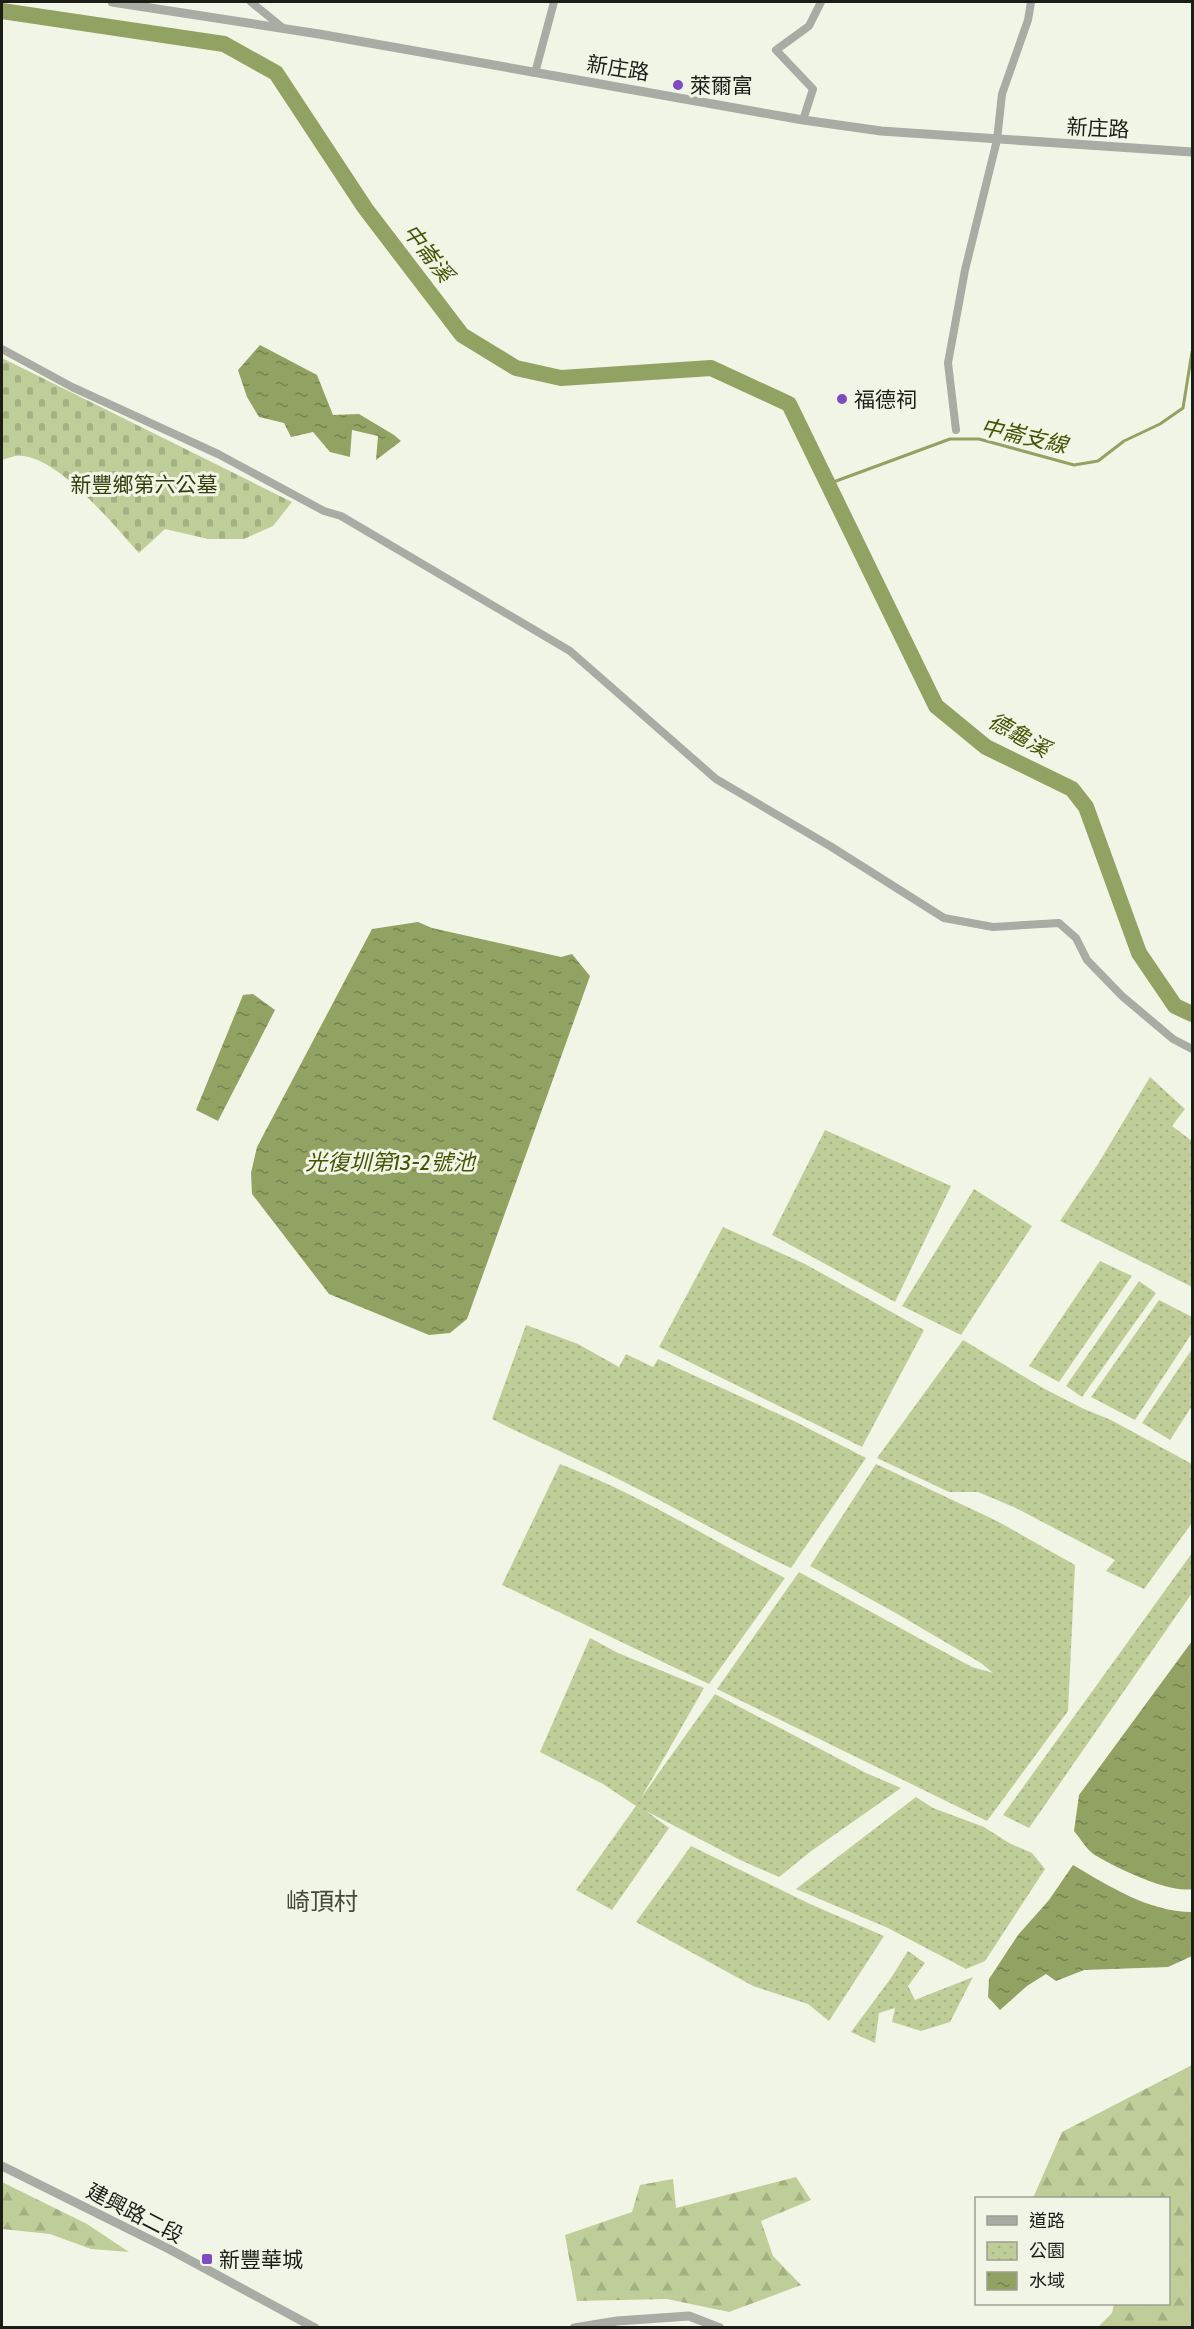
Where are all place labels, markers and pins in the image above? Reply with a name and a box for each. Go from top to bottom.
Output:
place label: 萊爾富 [690,73,753,98]
marker: 萊爾富 [671,78,685,92]
place label: 福德祠 [854,387,917,412]
marker: 福德祠 [835,392,849,406]
place label: 新豐華城 [219,2247,303,2272]
marker: 新豐華城 [200,2252,214,2266]

